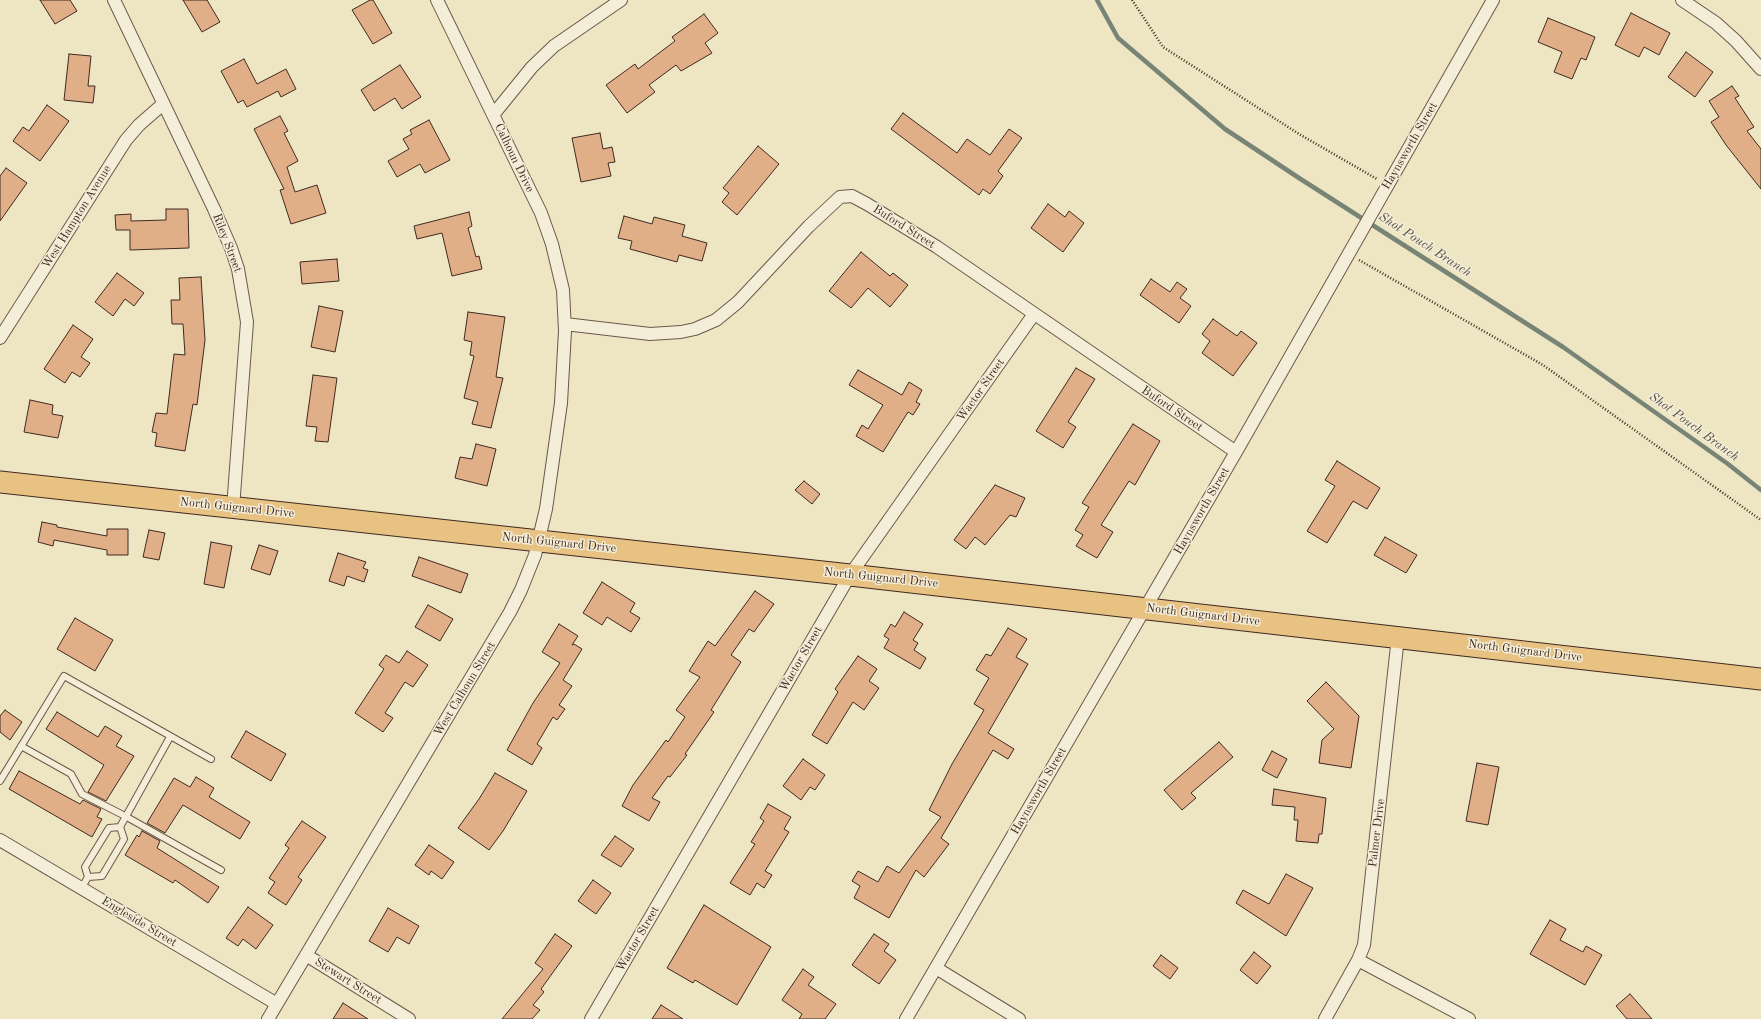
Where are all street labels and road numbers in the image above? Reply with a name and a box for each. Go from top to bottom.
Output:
street label: Haynsworth Street [1379,100,1441,192]
street label: Calhoun Drive [491,121,537,195]
street label: West Hampton Avenue [39,163,115,271]
street label: Buford Street [870,202,938,252]
street label: Riley Street [209,211,245,275]
street label: Wactor Street [954,356,1008,424]
street label: Buford Street [1139,383,1205,435]
street label: Haynsworth Street [1171,465,1233,557]
street label: North Guignard Drive [179,495,295,521]
street label: North Guignard Drive [501,530,617,556]
street label: North Guignard Drive [823,565,939,591]
street label: North Guignard Drive [1145,601,1261,629]
street label: Wactor Street [776,624,826,694]
street label: North Guignard Drive [1467,637,1583,665]
street label: West Calhoun Street [431,639,499,739]
street label: Haynsworth Street [1008,745,1070,837]
street label: Palmer Drive [1366,798,1388,868]
street label: Engleside Street [99,894,179,950]
street label: Wactor Street [613,904,663,974]
street label: Stewart Street [312,955,384,1007]

